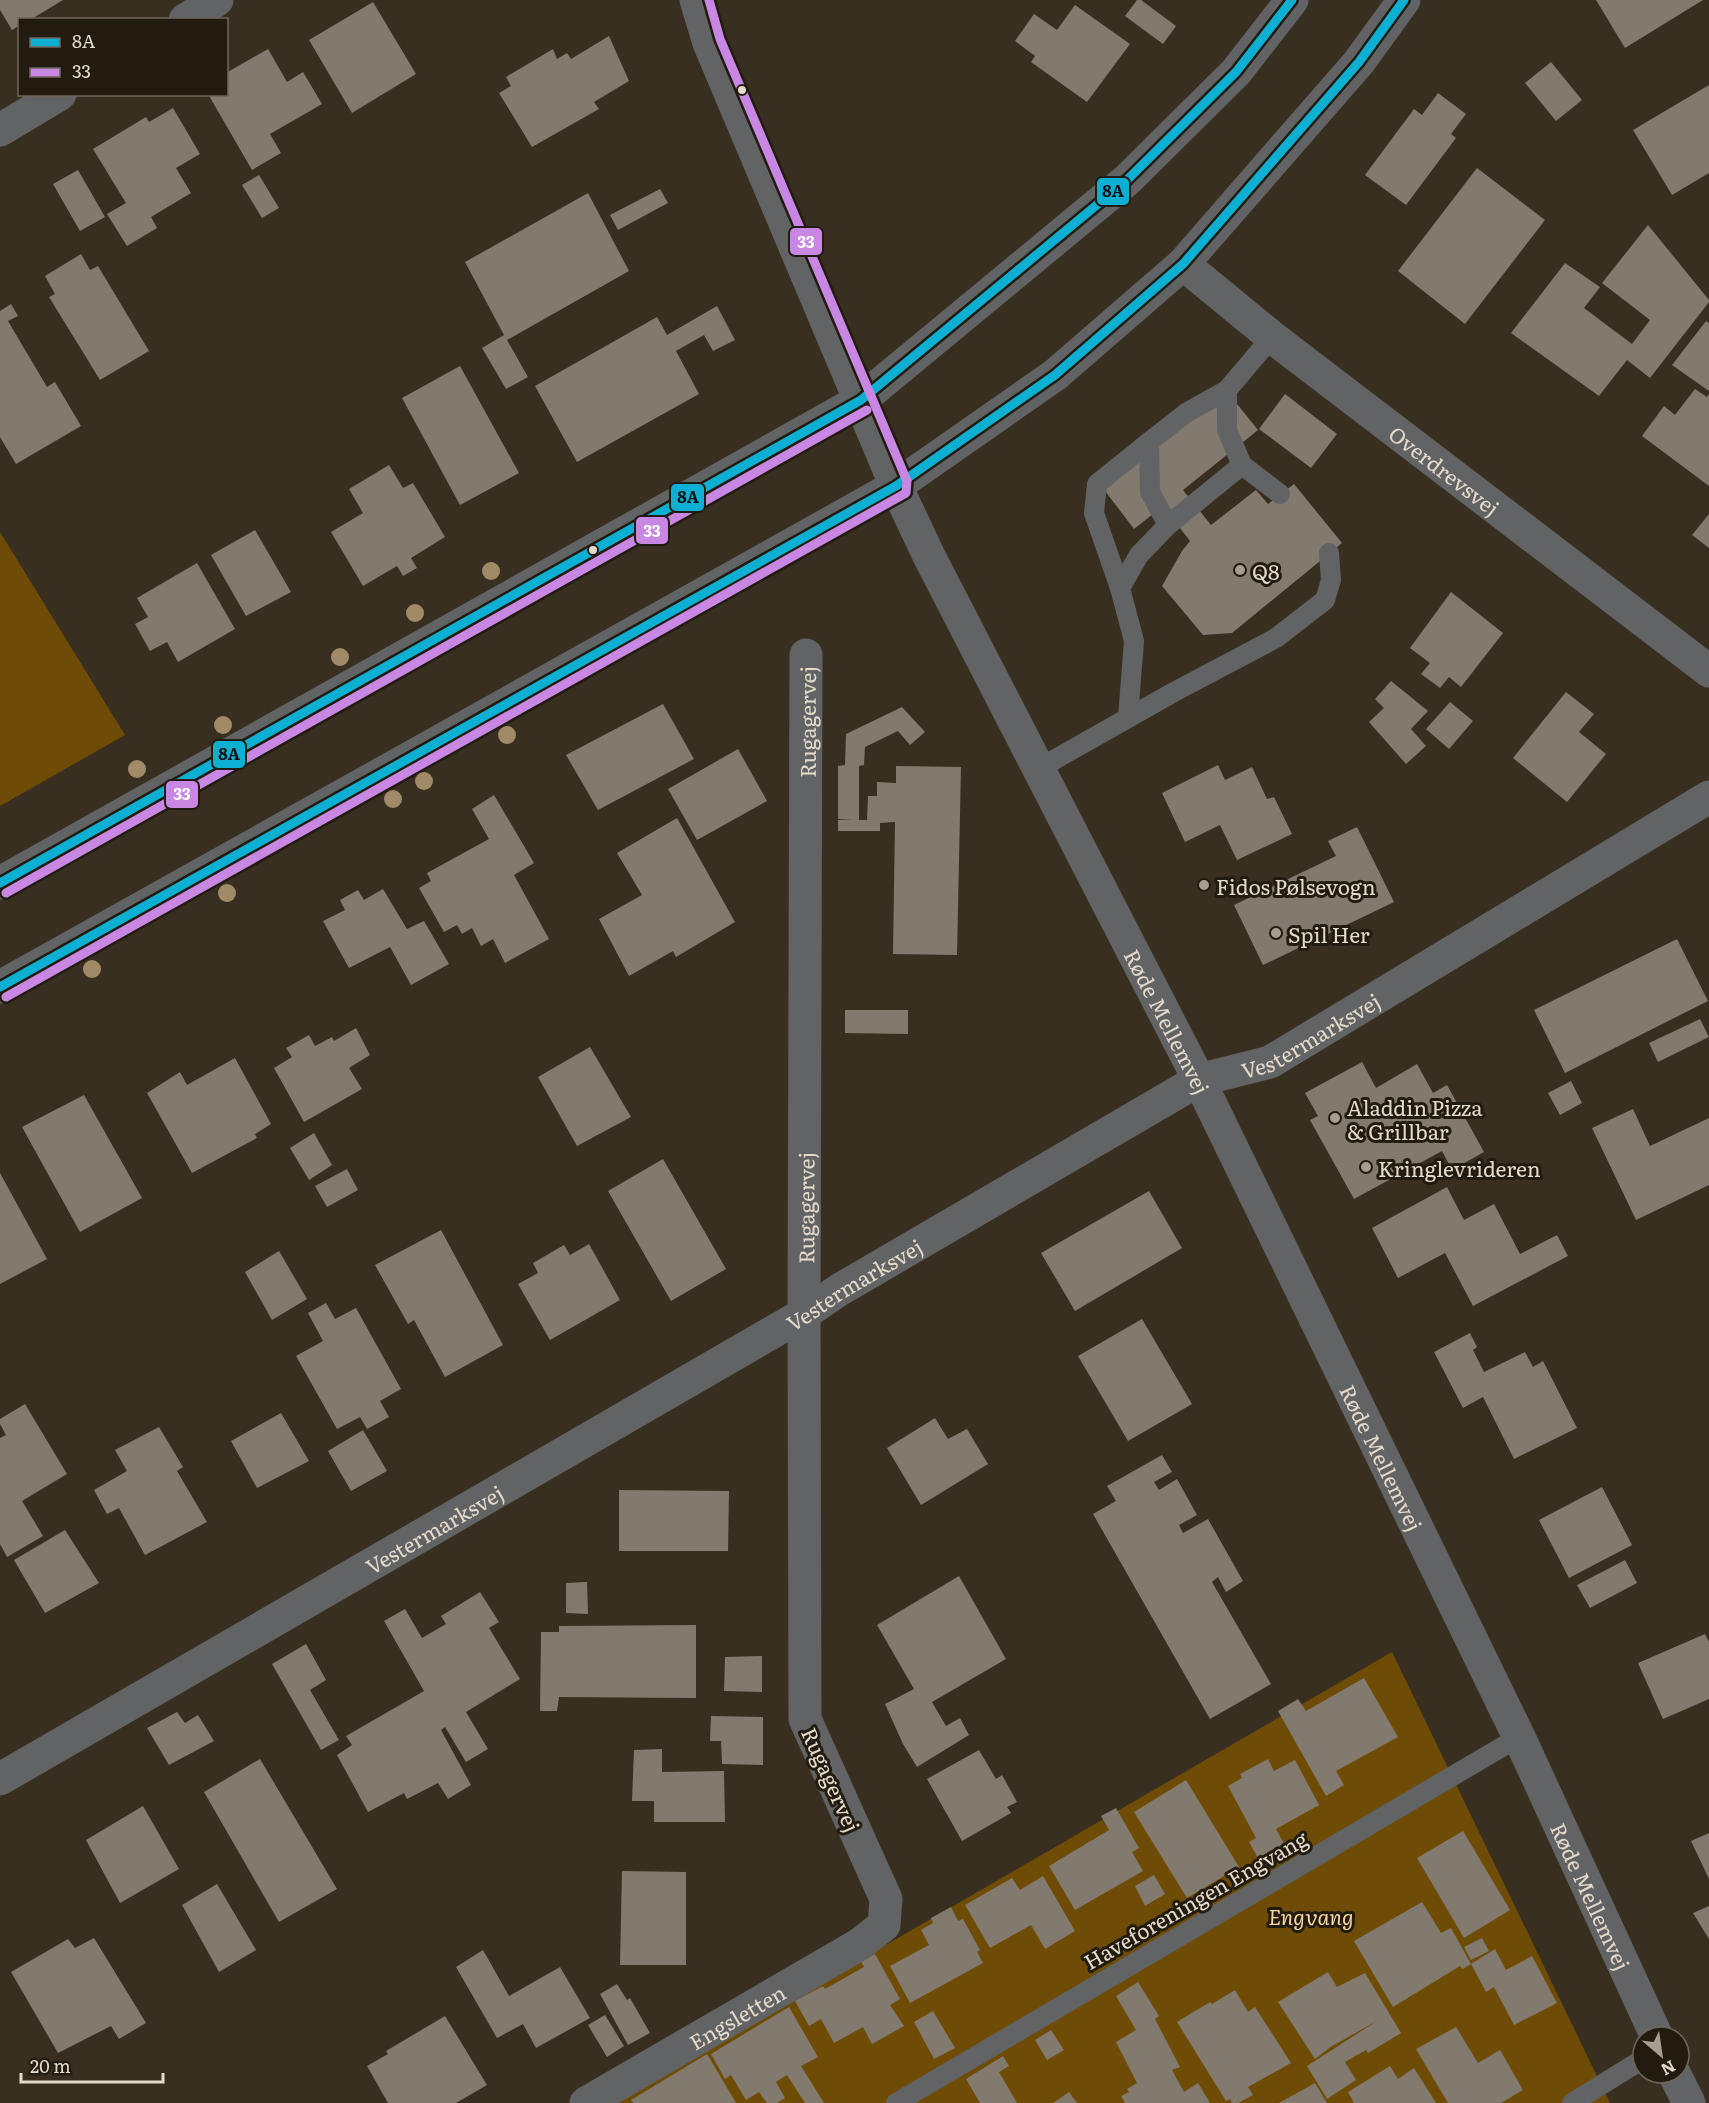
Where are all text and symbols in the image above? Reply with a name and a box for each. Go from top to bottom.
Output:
legend [18,18,228,96]
text: 8A [72,27,95,54]
text: 33 [72,57,91,84]
unlabelled marker [736,84,748,96]
line badge: 8A [1096,177,1130,206]
text: 8A [1102,178,1124,202]
line badge: 33 [789,227,823,256]
text: 33 [797,229,815,253]
street label: Overdrevsvej [1383,417,1507,522]
line badge: 8A [670,483,705,512]
text: 8A [677,484,699,508]
line badge: 33 [635,516,669,545]
text: 33 [643,518,661,542]
unlabelled marker [587,544,599,556]
place label: Q8 [1252,555,1280,586]
marker: Q8 [1233,563,1247,577]
street label: Rugagervej [790,666,821,778]
line badge: 8A [212,740,246,769]
text: 8A [218,741,240,765]
line badge: 33 [165,780,199,809]
text: 33 [173,781,191,805]
place label: Fidos Pølsevogn [1216,870,1376,901]
marker: Fidos Pølsevogn [1197,878,1211,892]
place label: Spil Her [1288,918,1370,949]
marker: Spil Her [1269,926,1283,940]
street label: Røde Mellemvej [1118,943,1219,1099]
street label: Vestermarksvej [1237,984,1385,1084]
place label: Aladdin Pizza & Grillbar [1347,1091,1483,1146]
marker: Aladdin Pizza & Grillbar [1328,1111,1342,1125]
street label: Rugagervej [789,1152,820,1264]
place label: Kringlevrideren [1378,1152,1541,1183]
marker: Kringlevrideren [1359,1160,1373,1174]
street label: Vestermarksvej [780,1230,927,1337]
street label: Røde Mellemvej [1334,1379,1431,1535]
street label: Vestermarksvej [359,1476,508,1580]
street label: Rugagervej [795,1722,869,1836]
street label: Røde Mellemvej [1545,1817,1639,1974]
street label: Haveforeningen Engvang [1079,1825,1311,1973]
park label: Engvang [1268,1902,1354,1928]
street label: Engsletten [682,1975,791,2056]
north arrow [1631,2025,1691,2085]
scale bar [21,2046,164,2084]
text: 20 m [30,2052,71,2079]
text: N [1657,2055,1680,2083]

